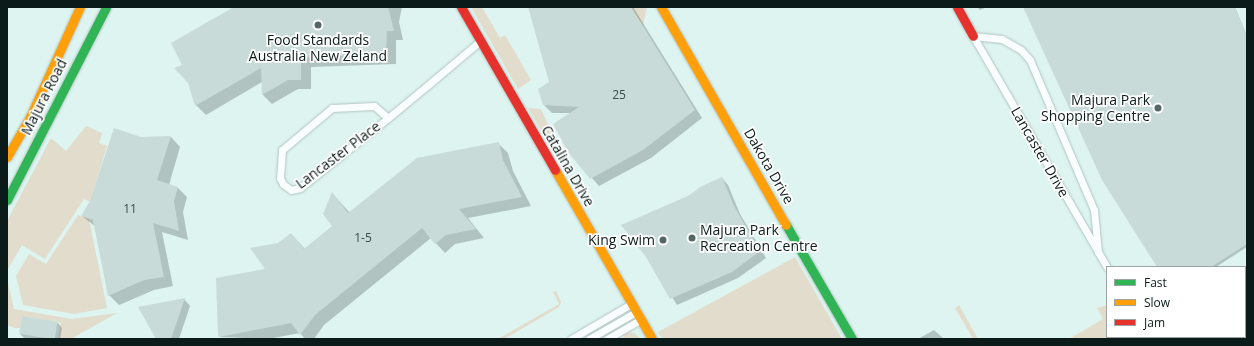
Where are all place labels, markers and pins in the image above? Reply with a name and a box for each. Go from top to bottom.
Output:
marker: Food Standards Australia New Zeland [313,20,323,30]
place label: Food Standards Australia New Zeland [249,32,387,64]
place label: Majura Park Shopping Centre [1041,92,1150,124]
marker: Majura Park Shopping Centre [1153,103,1163,113]
place label: Majura Park Recreation Centre [700,222,818,254]
place label: King Swim [588,232,655,248]
marker: Majura Park Recreation Centre [687,233,697,243]
marker: King Swim [658,235,668,245]

